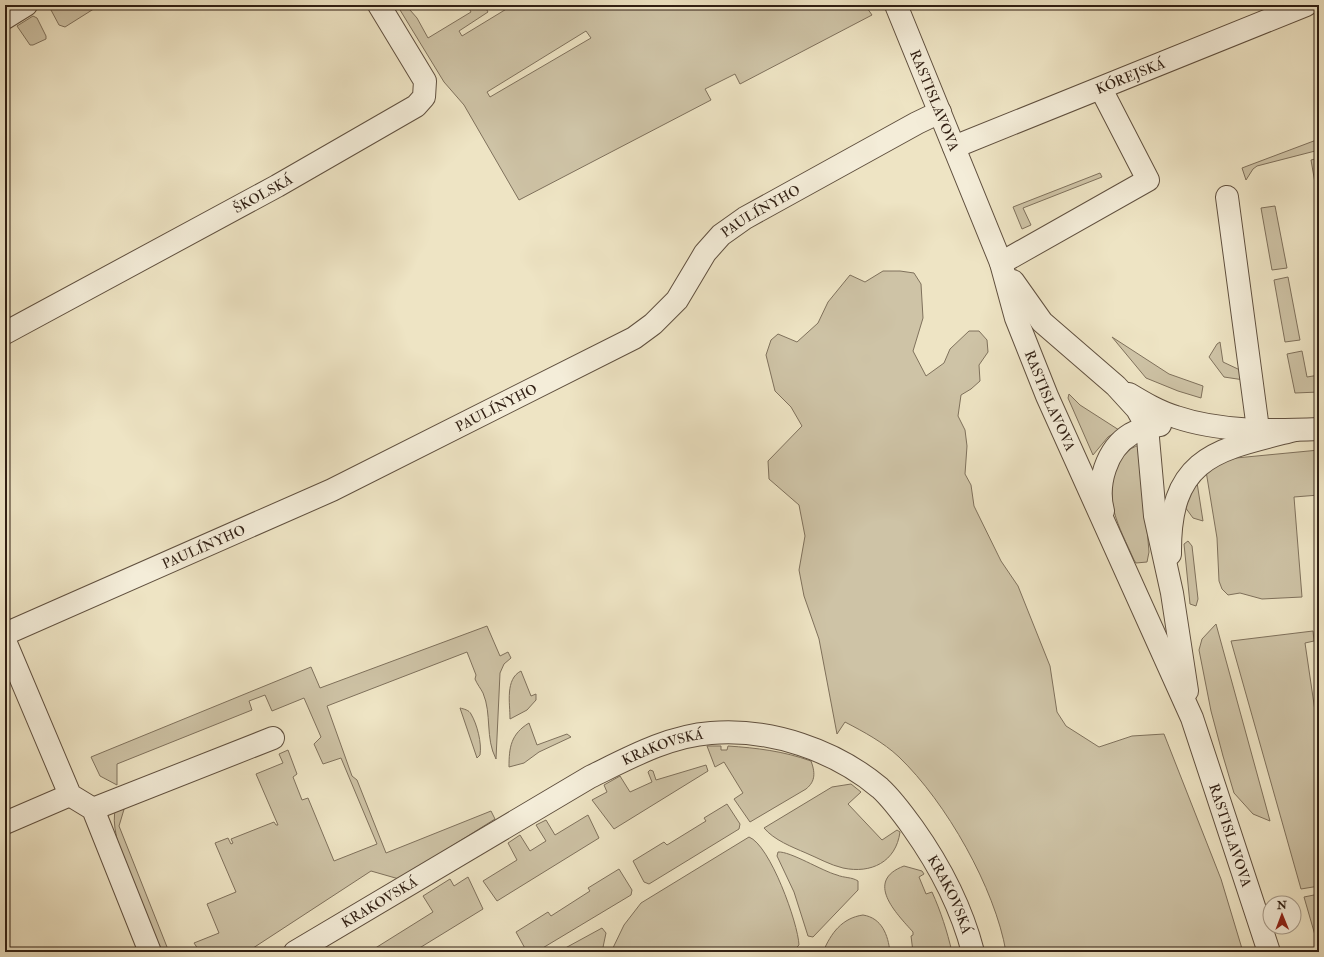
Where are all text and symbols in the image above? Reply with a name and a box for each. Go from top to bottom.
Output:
street label: RASTISLAVOVA [907,47,963,154]
street label: KÓREJSKÁ [1093,54,1167,97]
street label: ŠKOLSKÁ [230,170,295,217]
street label: PAULÍNYHO [717,181,803,241]
street label: RASTISLAVOVA [1021,348,1079,454]
street label: PAULÍNYHO [452,380,540,435]
street label: PAULÍNYHO [159,521,248,572]
street label: KRAKOVSKÁ [619,725,705,769]
street label: RASTISLAVOVA [1206,781,1256,889]
street label: KRAKOVSKÁ [924,852,976,936]
street label: KRAKOVSKÁ [338,873,420,931]
north arrow [1262,895,1302,935]
text: N [1276,899,1288,912]

